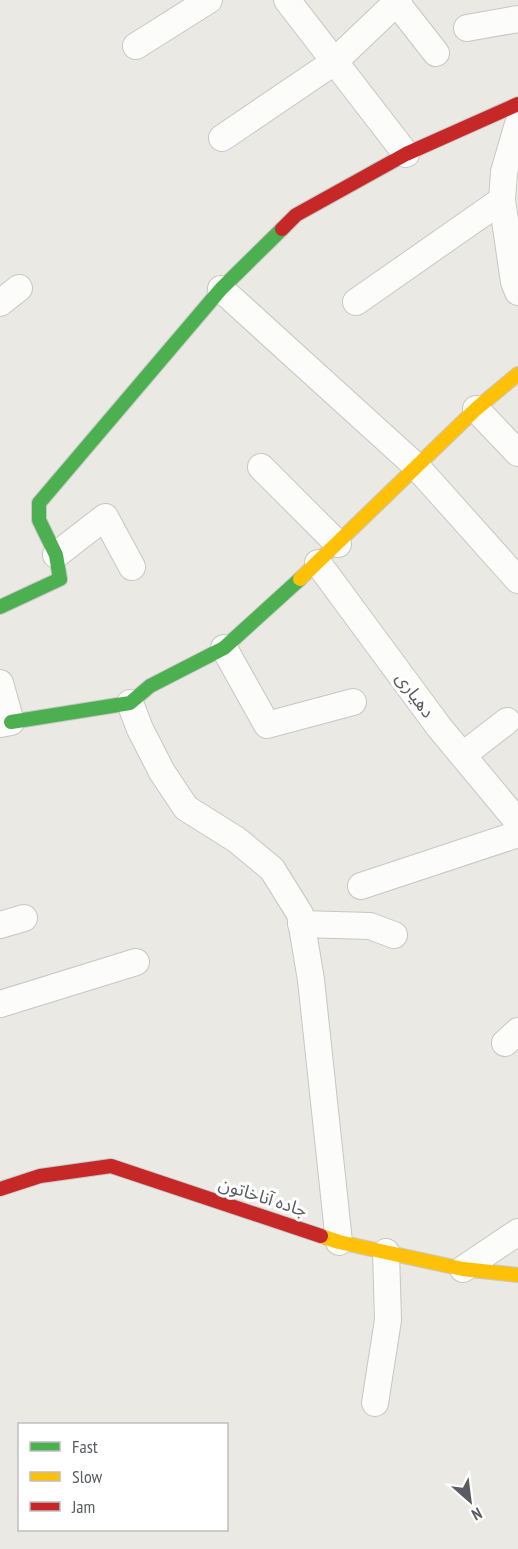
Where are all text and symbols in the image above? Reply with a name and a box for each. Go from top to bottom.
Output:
street label: دهیاری [391,667,440,722]
street label: جاده آناخاتون [216,1171,310,1222]
legend [18,1423,228,1531]
text: Fast [72,1435,98,1458]
text: Slow [72,1465,103,1488]
north arrow [440,1471,500,1531]
text: Jam [71,1495,95,1518]
text: N [469,1503,486,1525]

